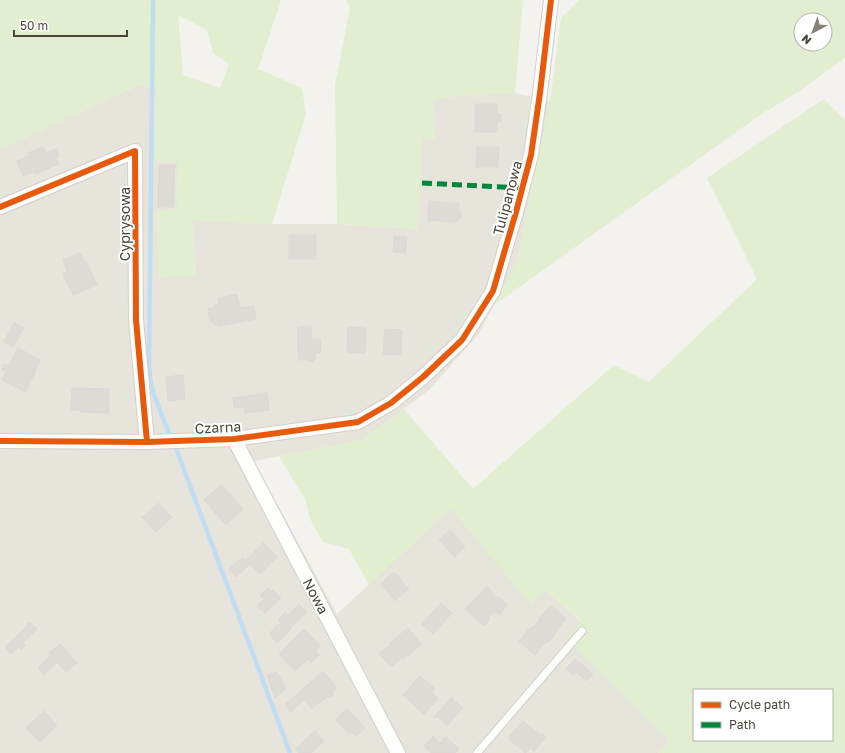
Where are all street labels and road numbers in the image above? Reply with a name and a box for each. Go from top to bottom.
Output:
street label: Tulipanowa [489,159,525,237]
street label: Cyprysowa [116,187,133,261]
street label: Czarna [194,417,242,437]
street label: Nowa [300,575,332,617]

